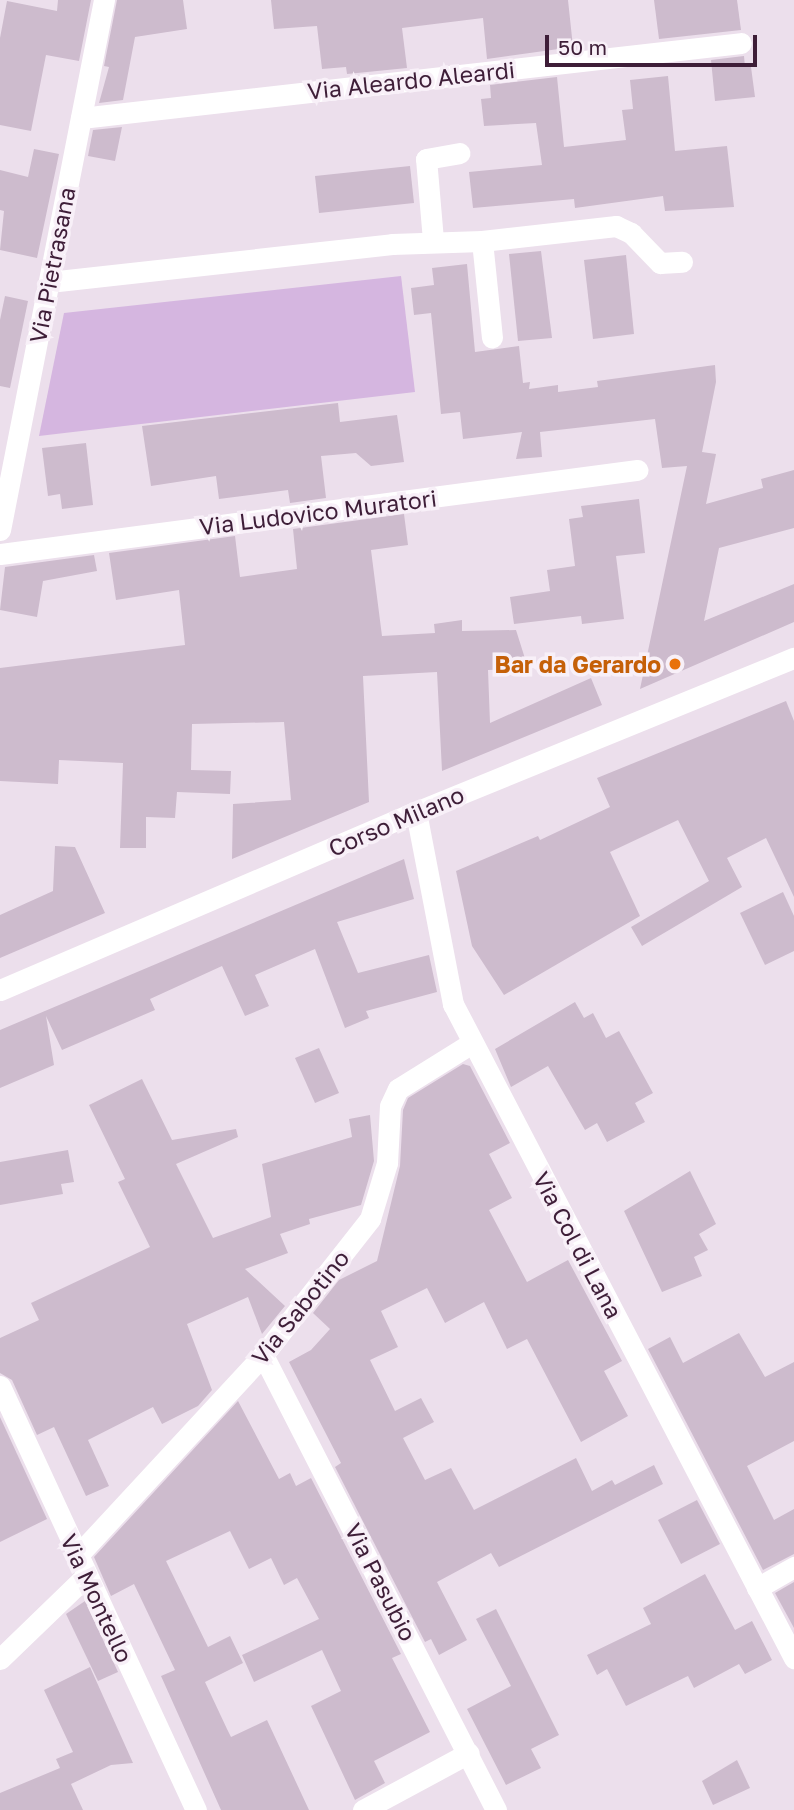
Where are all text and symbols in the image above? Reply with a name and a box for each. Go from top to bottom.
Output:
scale bar [549,21,761,65]
text: 50 m [558,34,607,60]
street label: Via Aleardo Aleardi [306,55,516,105]
street label: Via Pietrasana [23,185,81,345]
street label: Via Ludovico Muratori [198,484,438,540]
place label: Bar da Gerardo [494,650,661,678]
marker: Bar da Gerardo [667,656,683,672]
street label: Corso Milano [324,780,468,862]
street label: Via Col di Lana [528,1167,628,1323]
street label: Via Sabotino [245,1244,355,1370]
street label: Via Pasubio [340,1519,422,1645]
street label: Via Montello [55,1529,139,1667]

